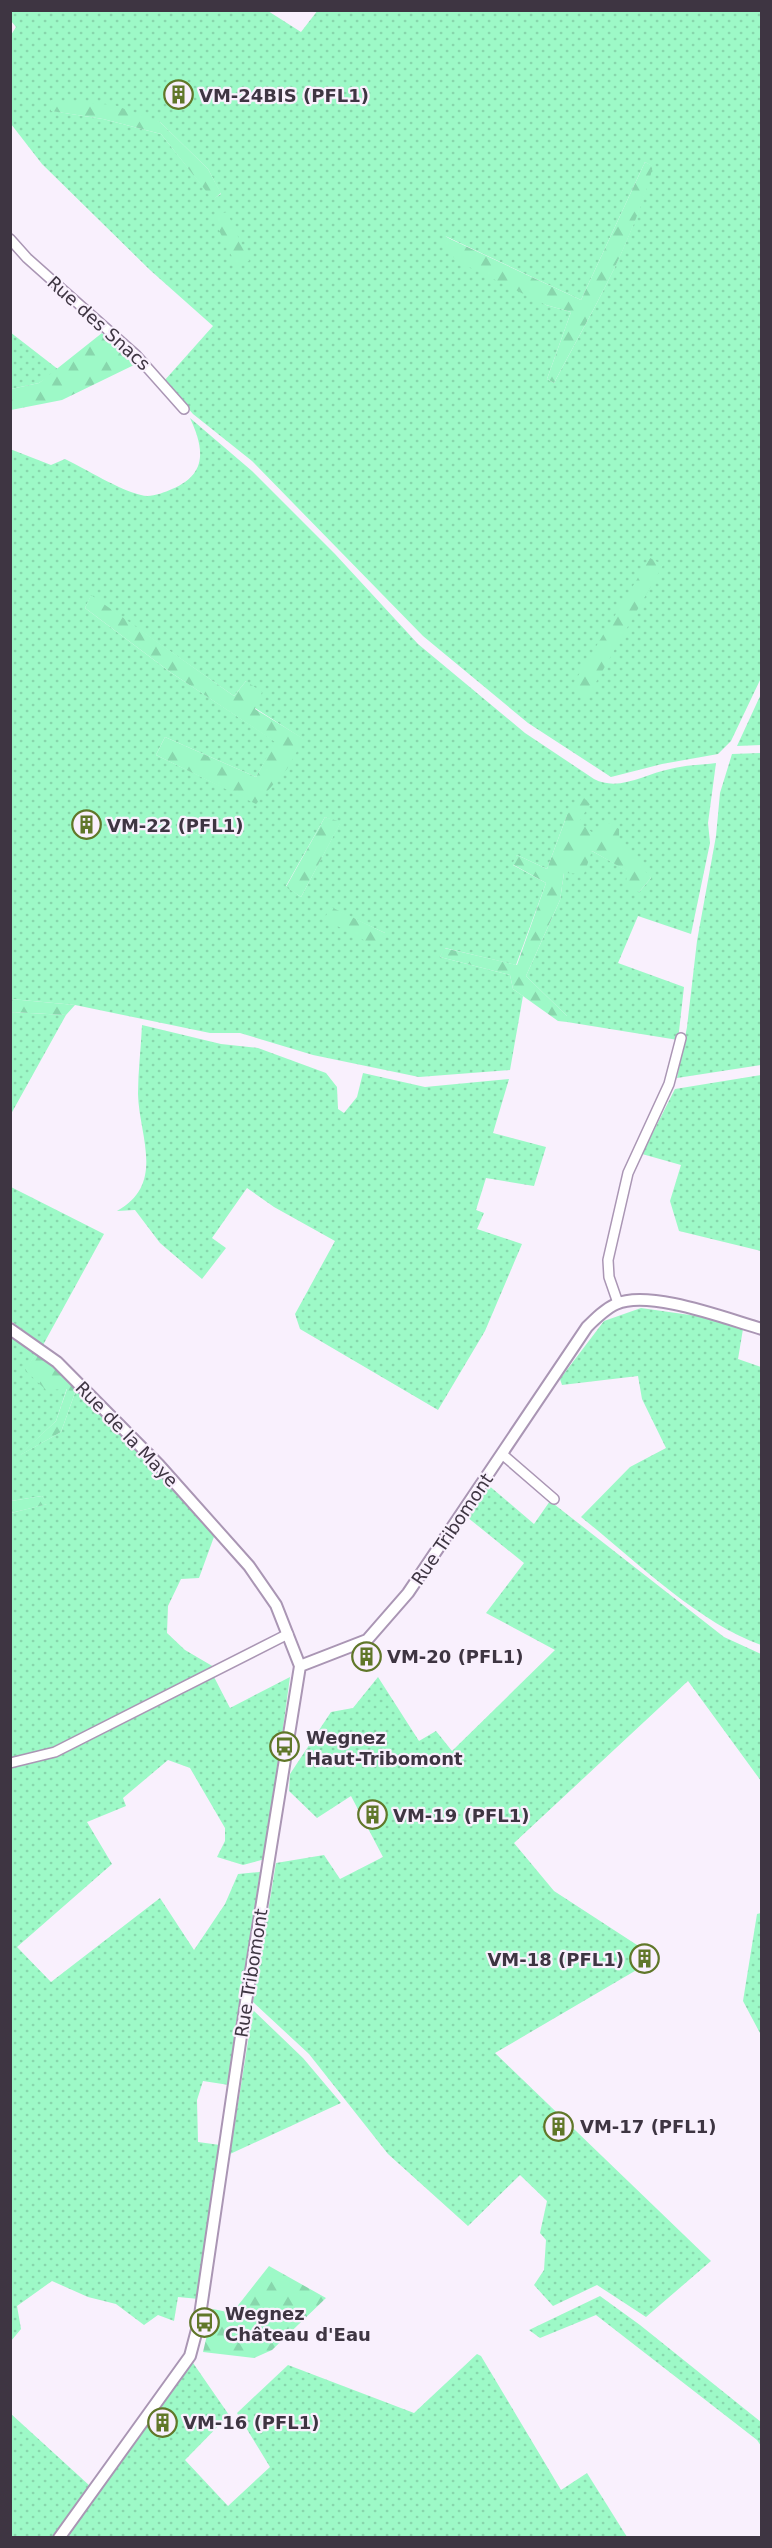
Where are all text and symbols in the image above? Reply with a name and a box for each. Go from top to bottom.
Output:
building icon: VM-24BIS (PFL1) [162,79,194,111]
place label: VM-24BIS (PFL1) [199,85,369,106]
street label: Rue des Snacs [43,271,155,375]
building icon: VM-22 (PFL1) [70,809,102,841]
place label: VM-22 (PFL1) [107,815,244,836]
street label: Rue de la Maye [71,1377,183,1491]
street label: Rue Tribomont [407,1469,497,1589]
building icon: VM-20 (PFL1) [350,1640,382,1672]
place label: VM-20 (PFL1) [387,1646,524,1667]
place label: Wegnez Haut-Tribomont [306,1727,463,1769]
bus stop icon: Wegnez Haut-Tribomont [269,1731,301,1763]
building icon: VM-19 (PFL1) [356,1799,388,1831]
place label: VM-19 (PFL1) [393,1805,530,1826]
street label: Rue Tribomont [230,1907,272,2039]
building icon: VM-18 (PFL1) [629,1943,661,1975]
place label: VM-18 (PFL1) [487,1949,624,1970]
building icon: VM-17 (PFL1) [543,2110,575,2142]
place label: VM-17 (PFL1) [580,2116,717,2137]
place label: Wegnez Château d'Eau [225,2303,371,2345]
bus stop icon: Wegnez Château d'Eau [188,2307,220,2339]
building icon: VM-16 (PFL1) [146,2406,178,2438]
place label: VM-16 (PFL1) [183,2412,320,2433]

